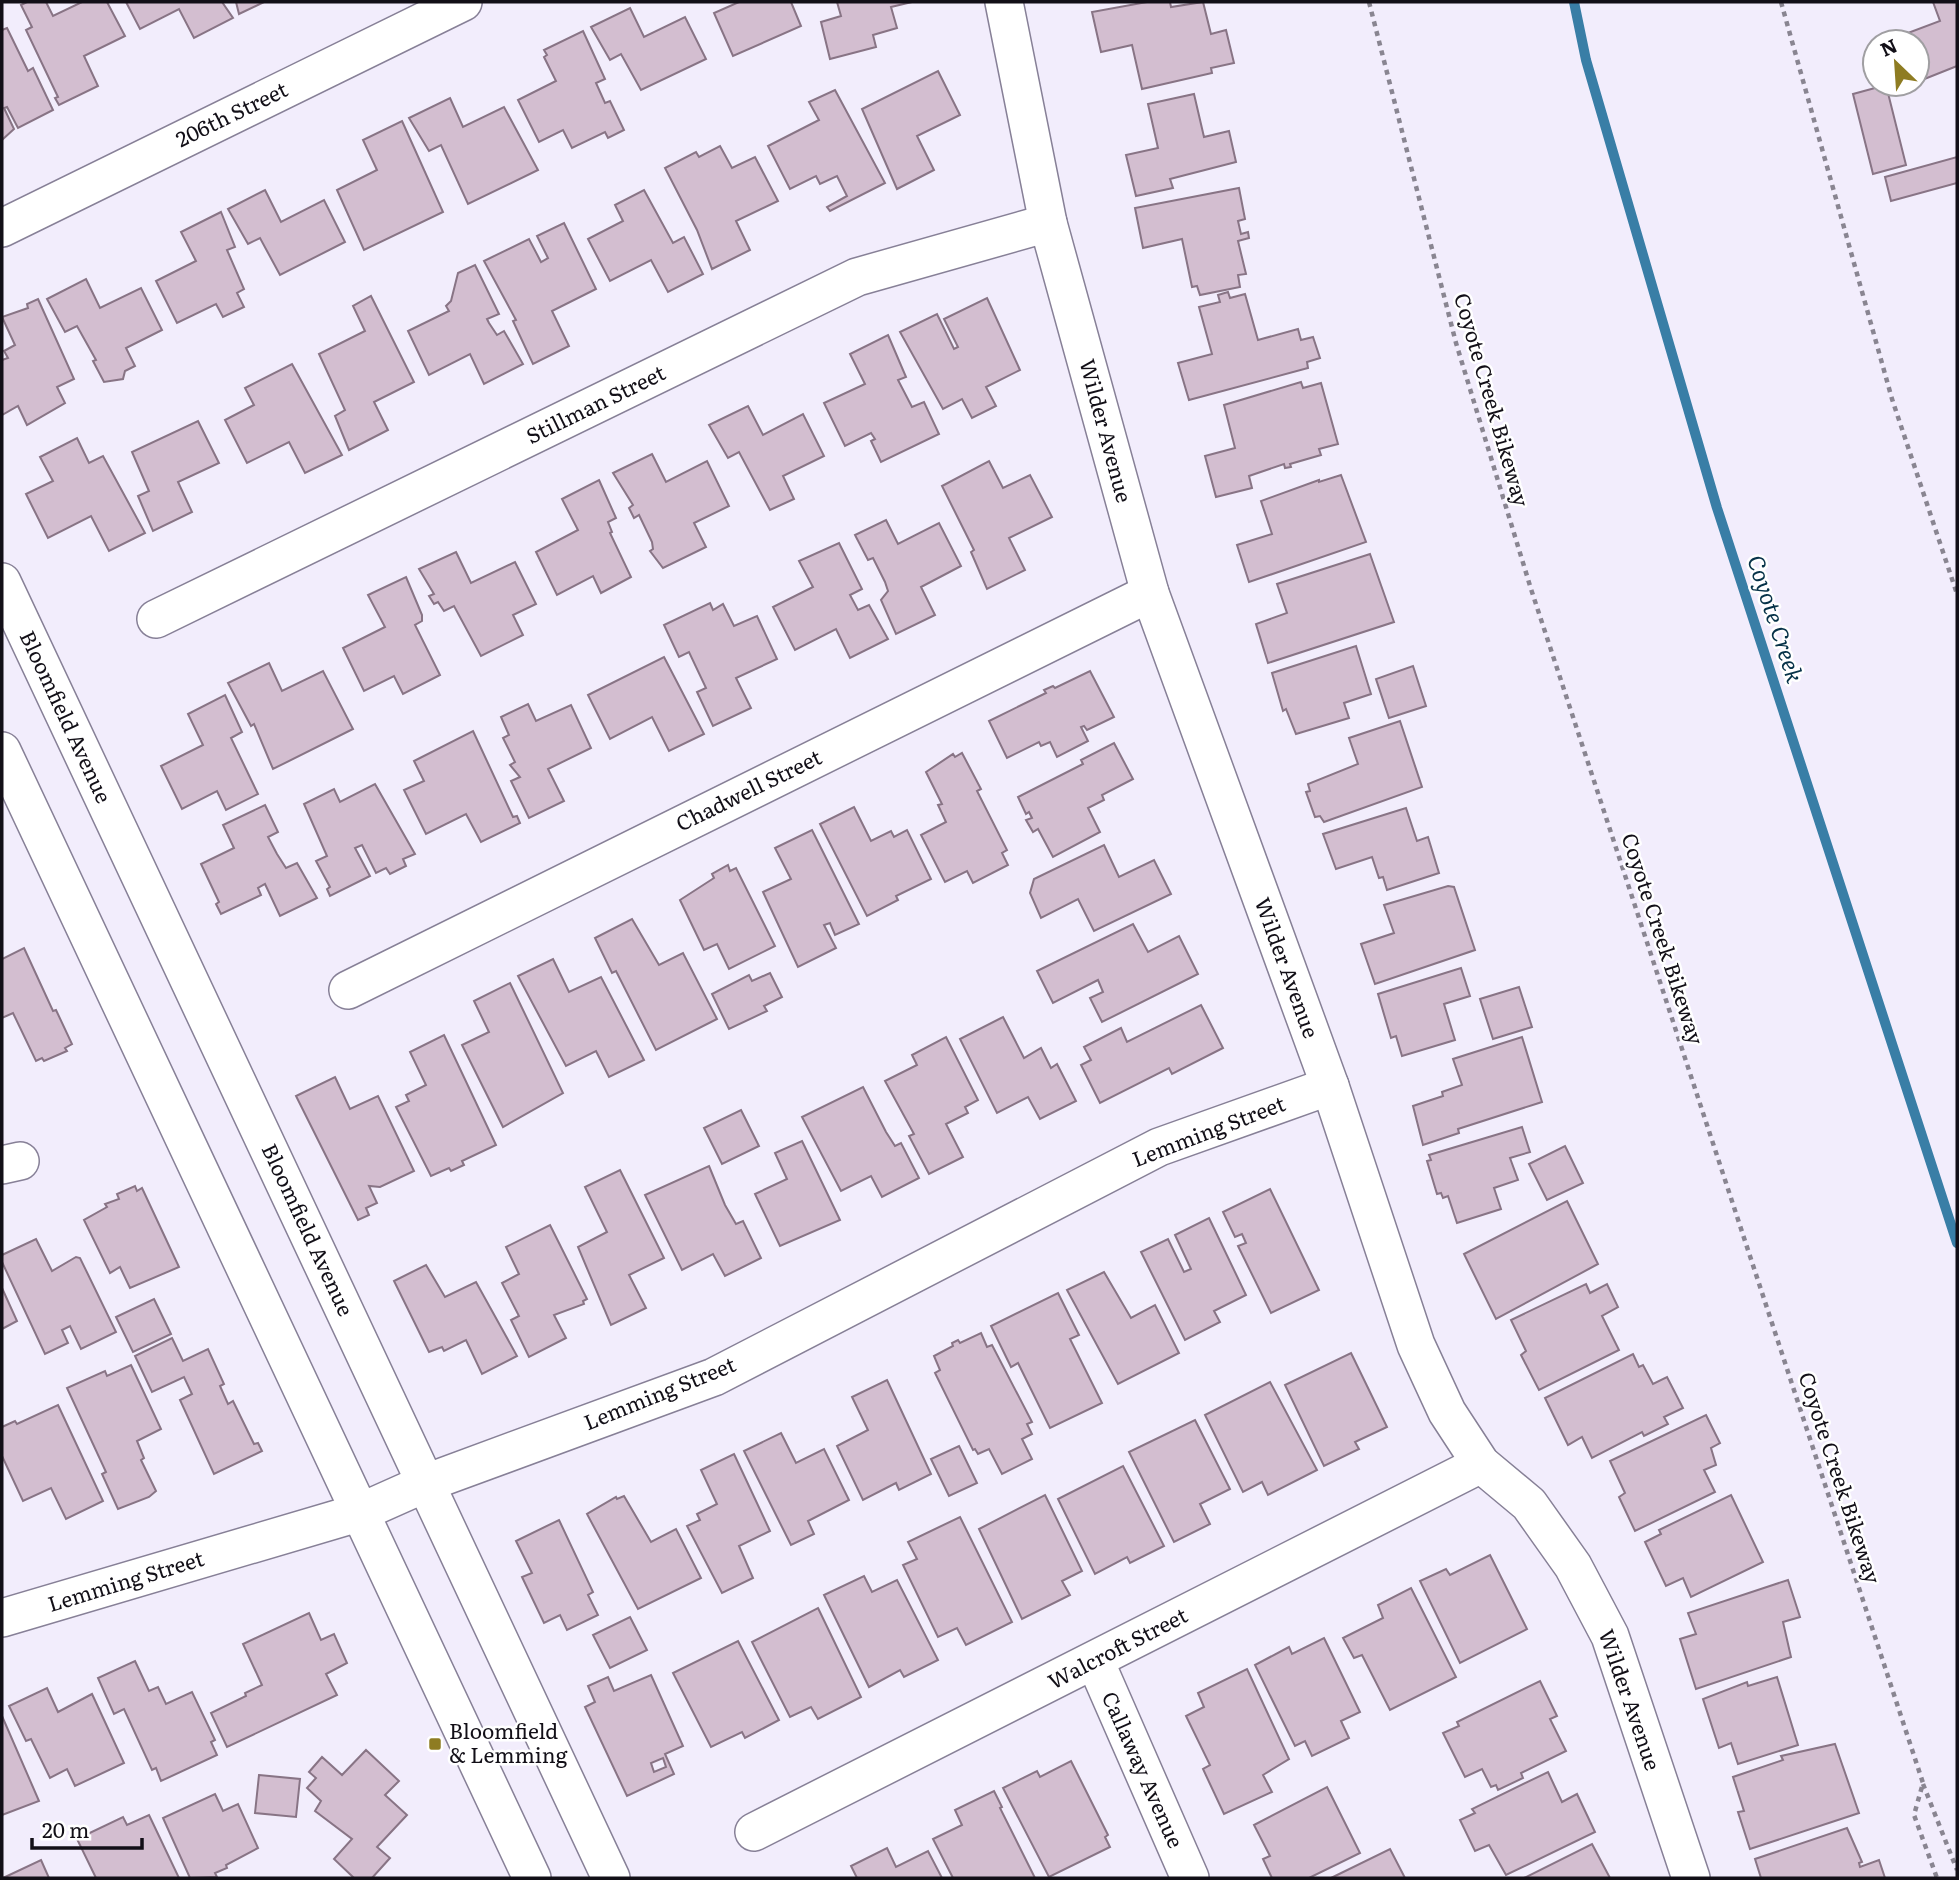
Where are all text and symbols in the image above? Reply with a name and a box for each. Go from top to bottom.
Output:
north arrow [1861,28,1931,98]
text: N [1875,31,1902,63]
street label: 206th Street [170,72,292,153]
street label: Coyote Creek Bikeway [1448,289,1539,511]
street label: Stillman Street [520,355,670,450]
street label: Wilder Avenue [1073,355,1142,506]
water label: Coyote Creek [1740,550,1814,687]
street label: Bloomfield Avenue [14,625,121,807]
street label: Chadwell Street [670,740,827,837]
street label: Coyote Creek Bikeway [1616,828,1714,1049]
street label: Wilder Avenue [1249,893,1328,1042]
street label: Lemming Street [1127,1086,1290,1173]
street label: Bloomfield Avenue [256,1138,363,1320]
street label: Lemming Street [578,1347,740,1436]
street label: Coyote Creek Bikeway [1793,1367,1891,1588]
street label: Lemming Street [44,1541,208,1618]
street label: Walcroft Street [1042,1598,1193,1695]
street label: Wilder Avenue [1593,1624,1670,1774]
street label: Callaway Avenue [1096,1686,1193,1852]
place label: Bloomfield & Lemming [449,1714,568,1769]
marker: Bloomfield & Lemming [427,1736,443,1752]
scale bar [32,1806,142,1850]
text: 20 m [42,1813,89,1844]

